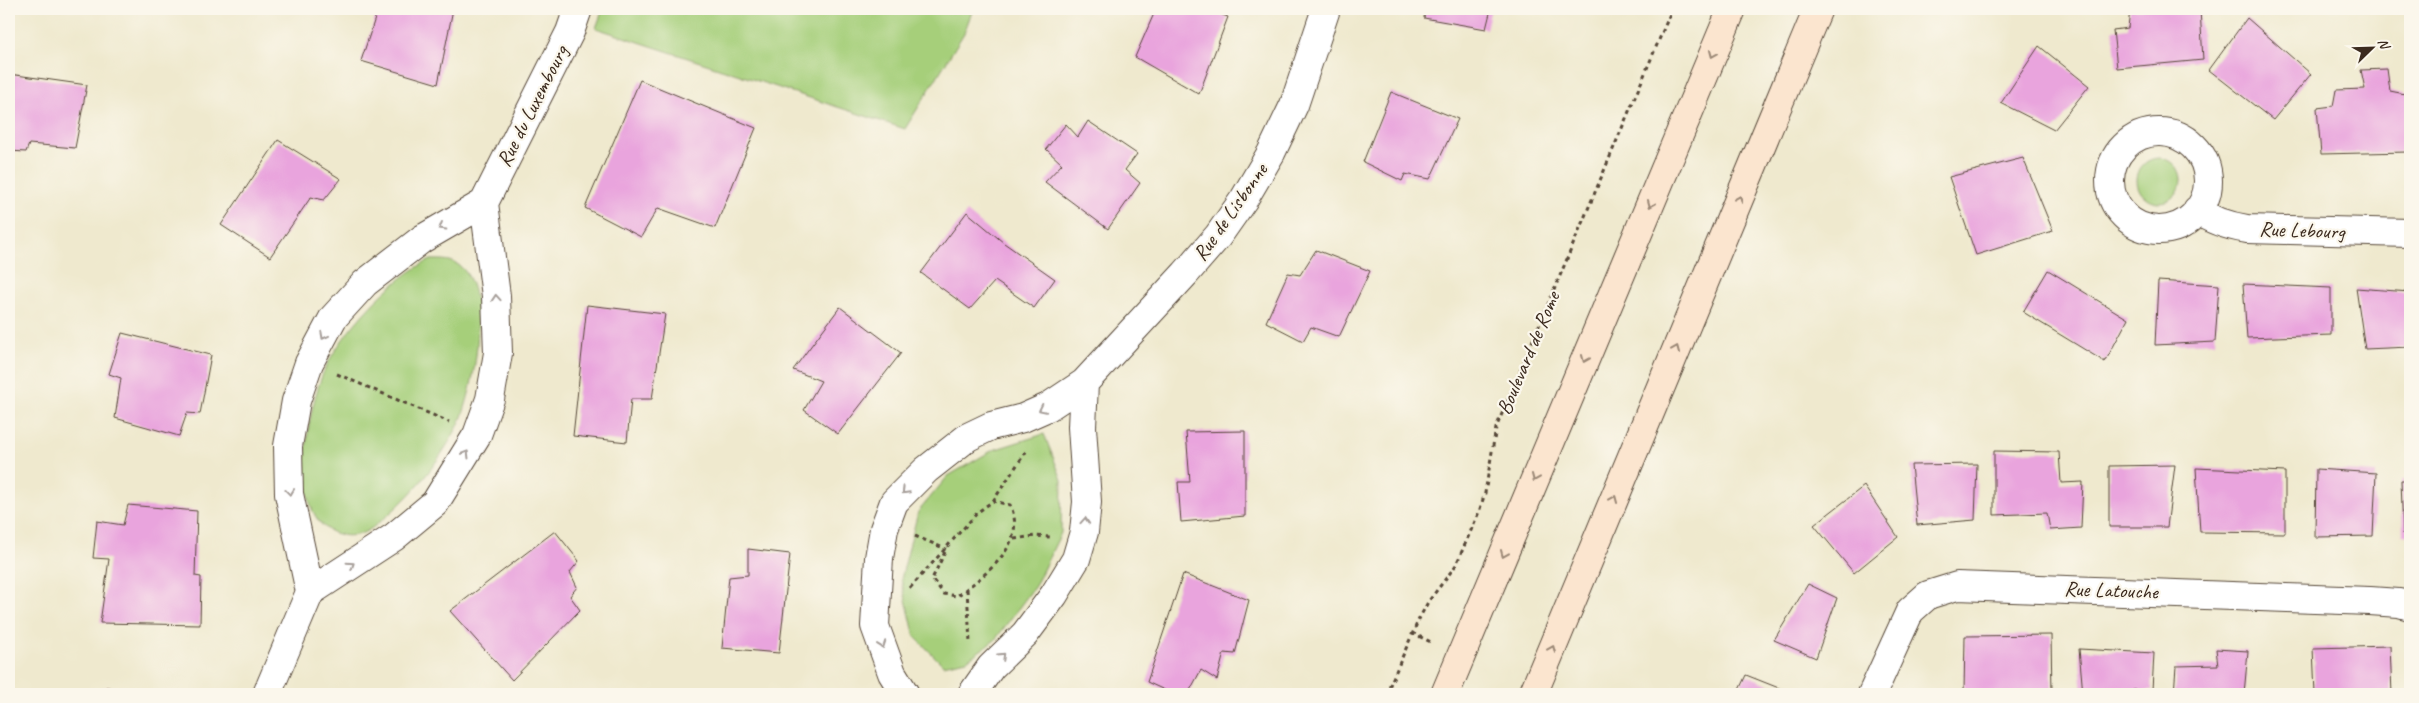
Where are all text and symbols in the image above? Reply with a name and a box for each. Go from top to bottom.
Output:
north arrow [2346,22,2396,72]
text: N [2374,36,2394,53]
street label: Rue du Luxembourg [490,40,574,171]
one-way arrow [1709,49,1720,58]
street label: Rue de Lisbonne [1187,157,1274,266]
one-way arrow [1732,195,1743,204]
one-way arrow [1646,199,1657,208]
street label: Rue Lebourg [2259,216,2347,245]
one-way arrow [438,221,447,231]
street label: Boulevard de Rome [1490,286,1566,418]
one-way arrow [490,294,501,302]
one-way arrow [320,331,330,340]
one-way arrow [1670,345,1681,354]
one-way arrow [1581,354,1592,363]
one-way arrow [1039,403,1048,413]
one-way arrow [459,451,469,460]
one-way arrow [1531,473,1542,482]
one-way arrow [902,485,911,494]
one-way arrow [284,488,295,496]
one-way arrow [1608,495,1619,504]
one-way arrow [1080,516,1091,524]
one-way arrow [1499,549,1510,558]
one-way arrow [346,562,355,572]
street label: Rue Latouche [2064,575,2159,605]
one-way arrow [876,640,886,649]
one-way arrow [1546,645,1556,654]
one-way arrow [997,653,1006,662]

